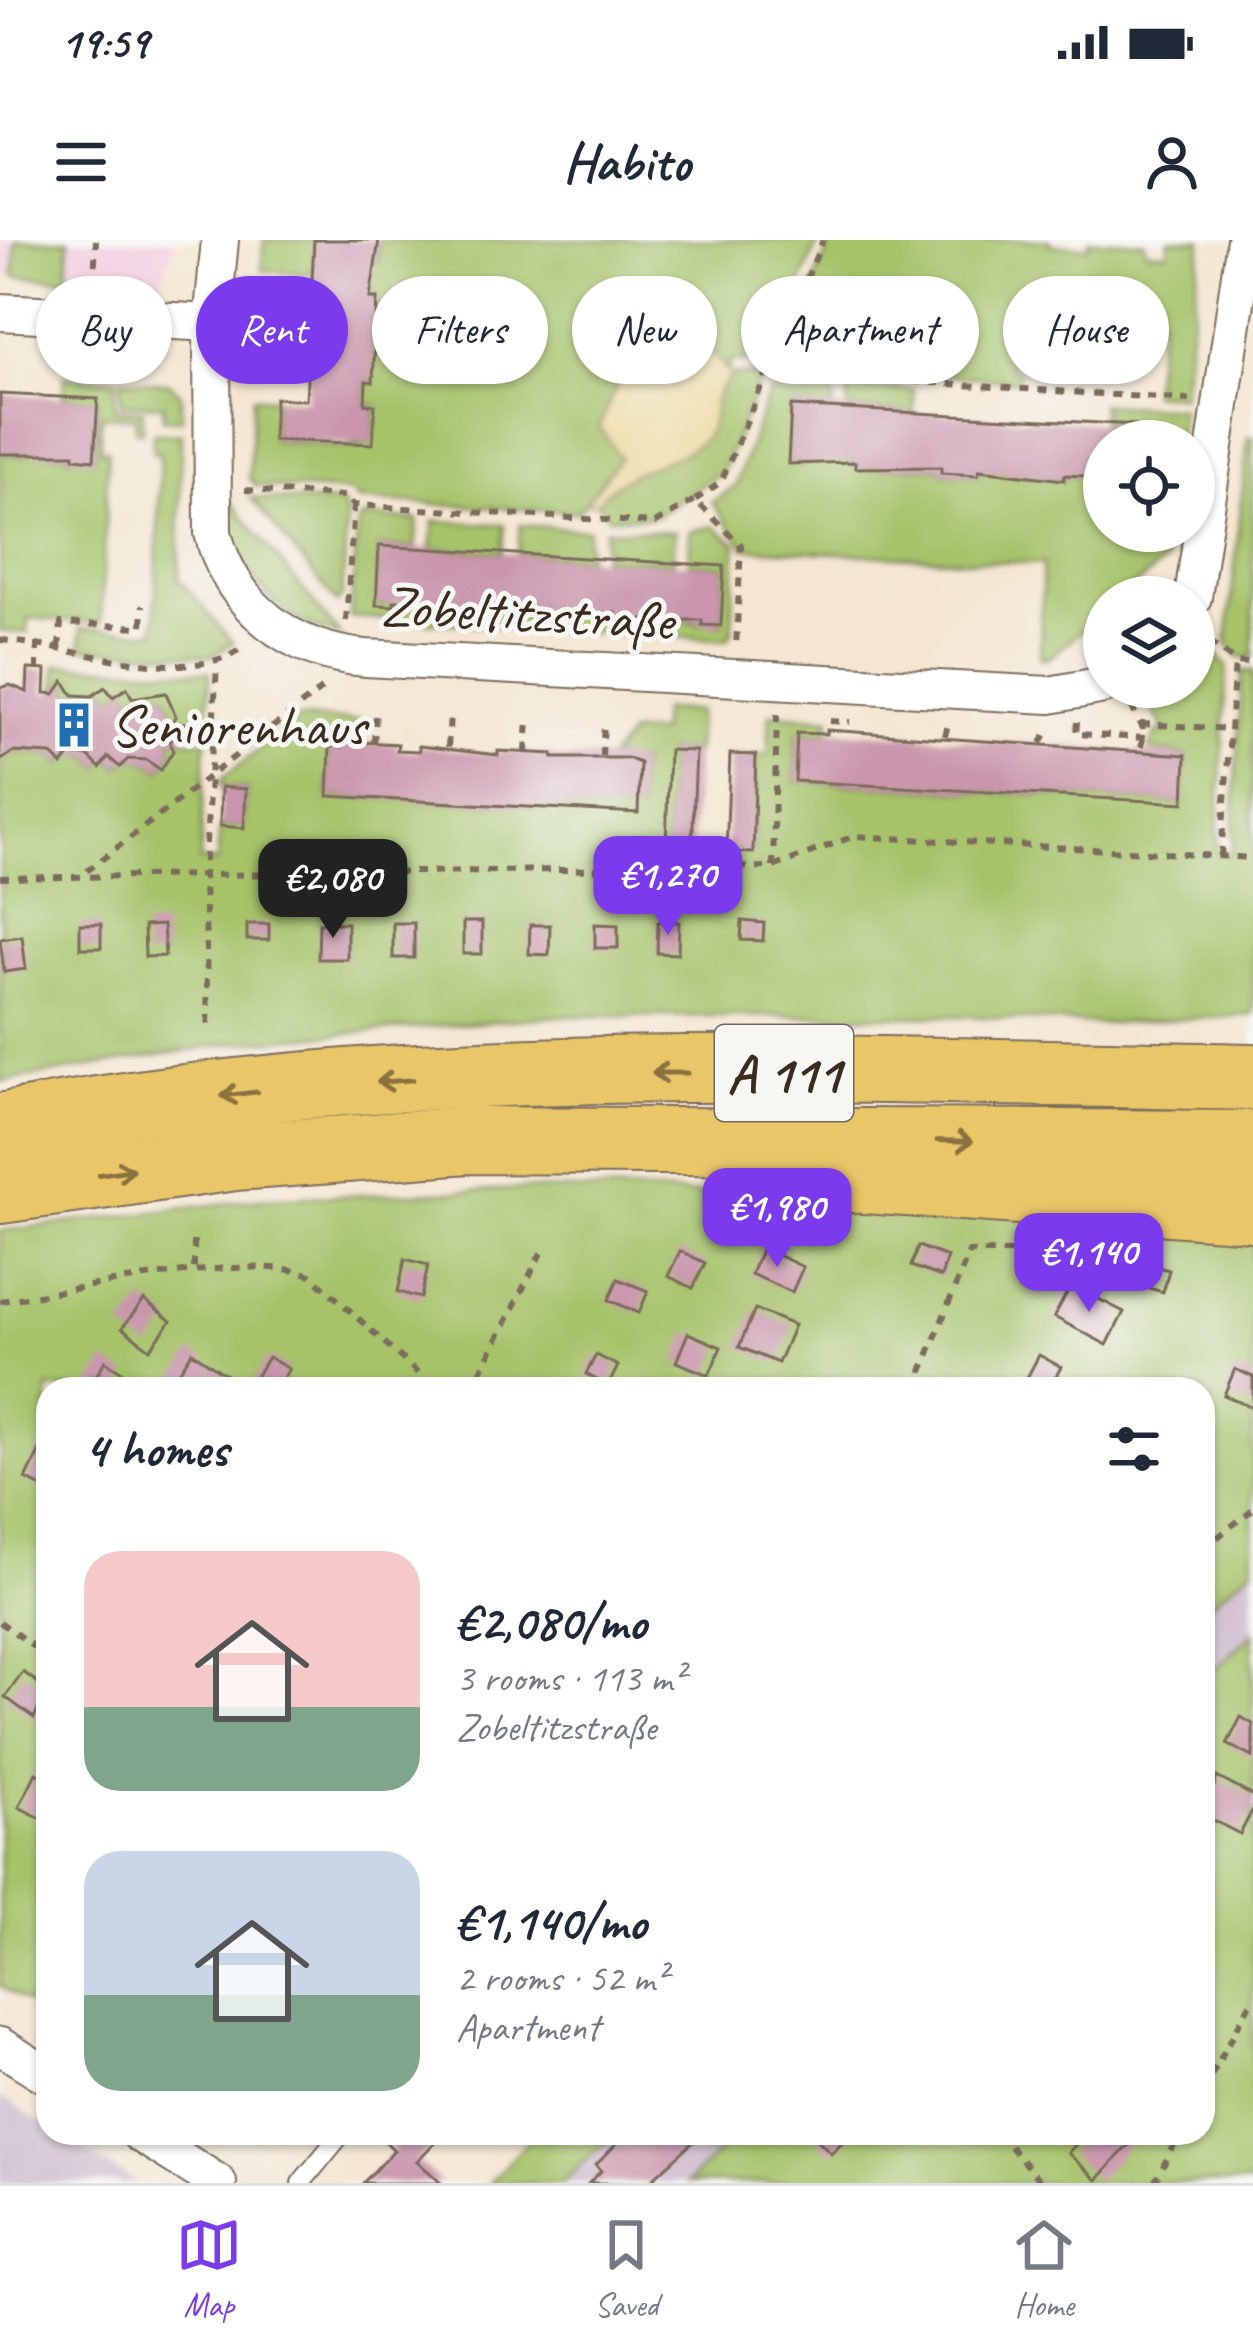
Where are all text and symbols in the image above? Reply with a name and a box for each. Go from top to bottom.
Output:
text: 19:59 [60,14,148,71]
text: Habito [563,128,690,196]
icon: menu [48,129,114,195]
icon: person [1139,129,1205,195]
chip: Buy [36,276,172,384]
chip: Rent [196,276,348,384]
chip: Filters [372,276,548,384]
chip: New [572,276,717,384]
chip: Apartment [741,276,979,384]
chip: House [1003,276,1169,384]
map controls [1083,420,1215,708]
button: locate [1083,420,1215,552]
street label: Zobeltitzstraße [379,569,678,657]
button: layers [1083,576,1215,708]
place label: Seniorenhaus [110,690,371,762]
building icon: Seniorenhaus [49,700,99,750]
pin: €1,270 [570,836,766,938]
pin: €2,080 [235,839,431,941]
text: €1,270 [620,850,716,899]
text: €2,080 [285,853,381,902]
road number: A 111 [715,1025,853,1121]
one-way arrow [651,1062,690,1085]
one-way arrow [376,1070,415,1093]
one-way arrow [220,1084,259,1106]
one-way arrow [935,1130,974,1152]
one-way arrow [95,1160,134,1183]
pin: €1,980 [679,1168,875,1270]
text: €1,980 [729,1182,825,1231]
pin: €1,140 [991,1213,1187,1315]
text: €1,140 [1041,1227,1137,1276]
icon: filters [1101,1416,1167,1482]
text: 4 homes [84,1417,228,1481]
text: €2,080/mo [456,1590,646,1654]
icon: home [180,1599,324,1743]
text: 3 rooms · 113 m² [456,1654,684,1703]
text: Zobeltitzstraße [456,1703,656,1752]
text: €1,140/mo [456,1890,646,1954]
icon: home [180,1899,324,2043]
text: 2 rooms · 52 m² [456,1954,667,2003]
text: Apartment [456,2003,599,2052]
tab: Map [176,2212,242,2326]
tab: Saved [593,2212,659,2326]
tab: Home [1011,2212,1077,2326]

